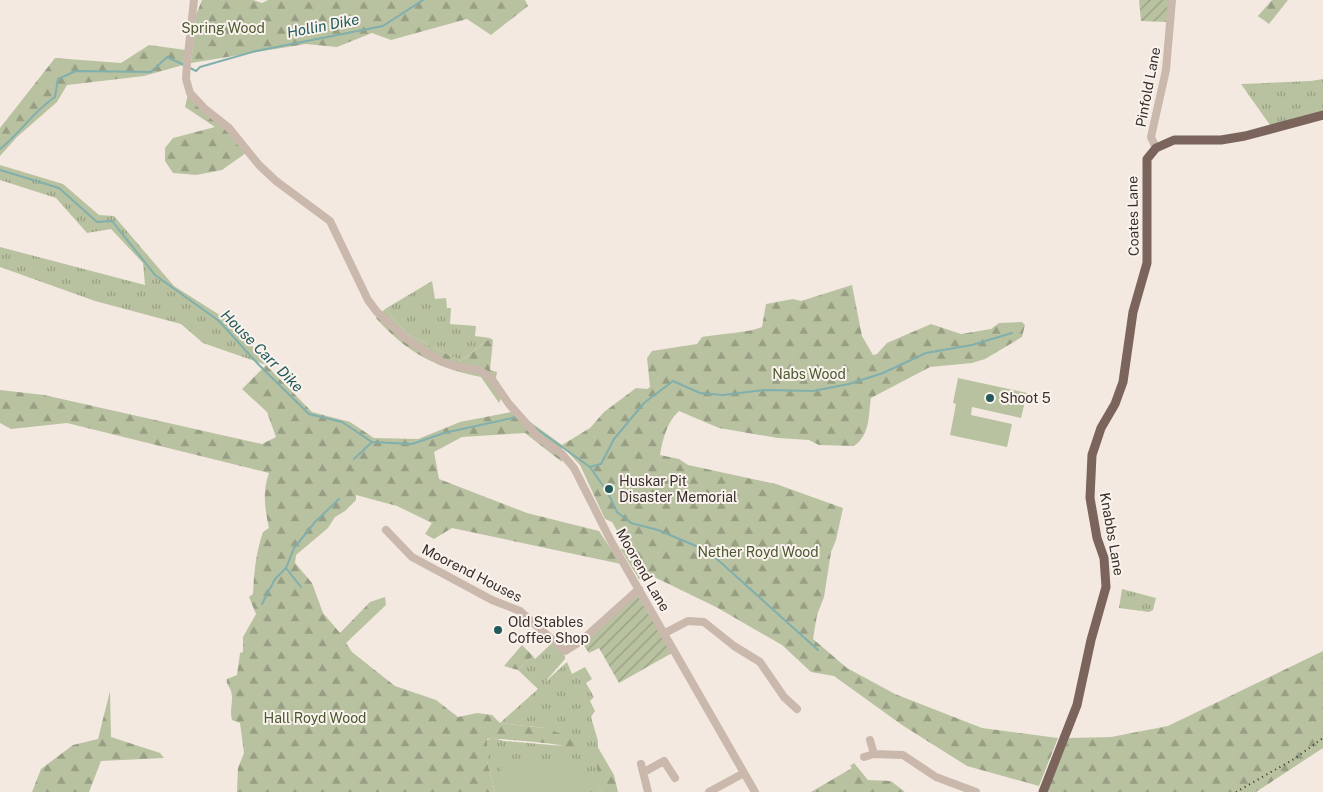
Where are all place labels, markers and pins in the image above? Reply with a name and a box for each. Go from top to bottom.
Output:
place label: Shoot 5 [1000,390,1051,406]
marker: Shoot 5 [984,392,996,404]
place label: Huskar Pit Disaster Memorial [619,473,737,505]
marker: Huskar Pit Disaster Memorial [603,483,615,495]
place label: Old Stables Coffee Shop [508,614,589,646]
marker: Old Stables Coffee Shop [492,624,504,636]

